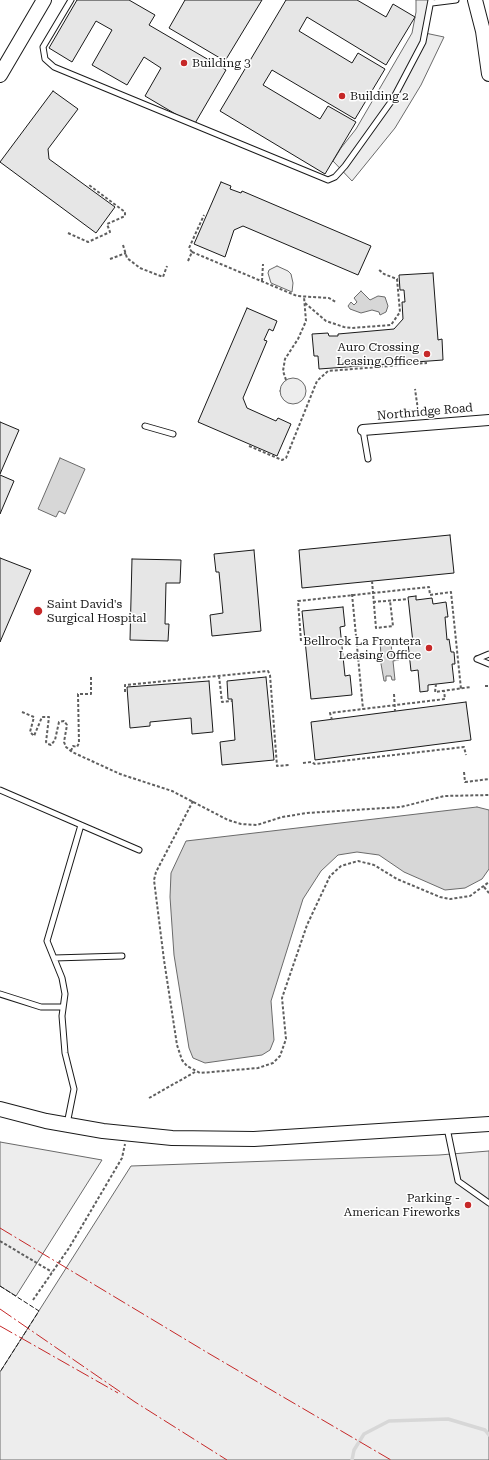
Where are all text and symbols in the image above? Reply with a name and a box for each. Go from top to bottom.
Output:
place label: Building 3 [192,56,251,70]
marker: Building 3 [179,58,189,68]
place label: Building 2 [350,89,409,103]
marker: Building 2 [337,91,347,101]
place label: Auro Crossing Leasing Office [337,340,419,368]
marker: Auro Crossing Leasing Office [422,349,432,359]
street label: Northridge Road [376,401,474,423]
place label: Saint David's Surgical Hospital [47,597,147,625]
marker: Saint David's Surgical Hospital [32,605,44,617]
place label: Bellrock La Frontera Leasing Office [303,634,421,662]
marker: Bellrock La Frontera Leasing Office [424,643,434,653]
place label: Parking - American Fireworks [344,1191,460,1219]
marker: Parking - American Fireworks [463,1200,473,1210]

